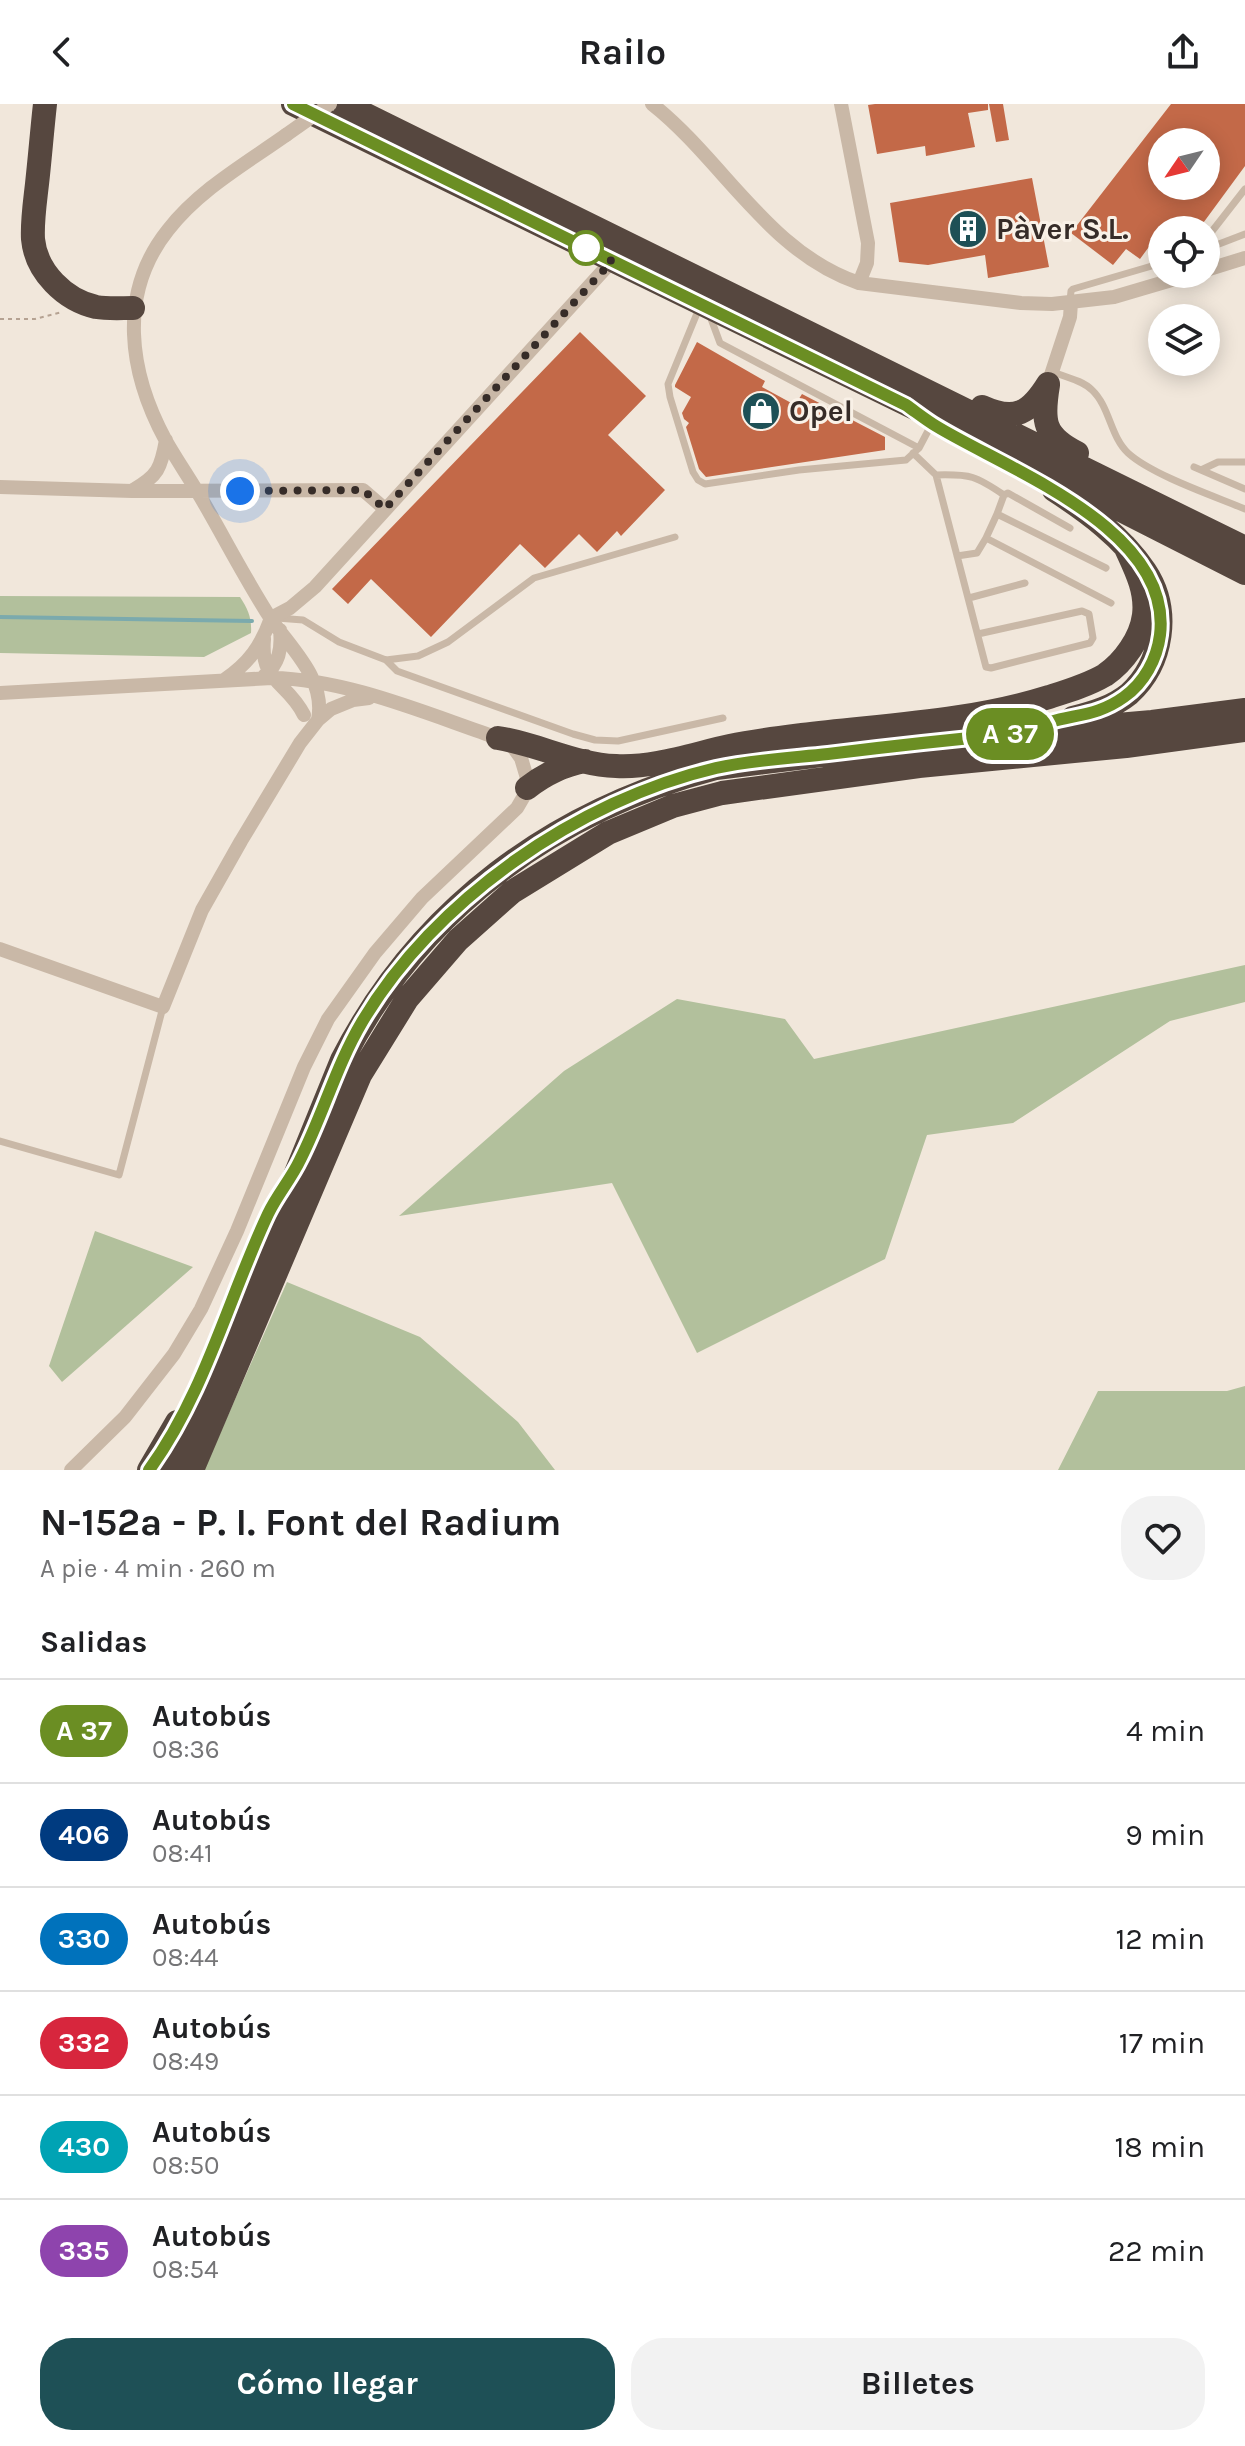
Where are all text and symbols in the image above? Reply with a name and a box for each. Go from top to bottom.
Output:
icon: back [40,30,84,74]
icon: share [1161,30,1205,74]
text: Railo [579,31,666,73]
north arrow [1148,128,1220,200]
map controls [1148,128,1220,376]
building icon: Pàver S.L. [947,208,989,250]
place label: Pàver S.L. [996,211,1129,247]
button: locate [1148,216,1220,288]
unlabelled marker [569,231,603,265]
button: layers [1148,304,1220,376]
shop icon: Opel [740,390,782,432]
place label: Opel [789,393,853,429]
your location [220,471,260,511]
line badge: A 37 [954,708,1066,760]
text: A 37 [982,717,1038,750]
button: heart [1121,1496,1205,1580]
text: N-152a - P. I. Font del Radium [40,1500,561,1545]
text: A pie · 4 min · 260 m [40,1553,276,1584]
text: Salidas [40,1624,147,1660]
text: Autobús [152,1698,271,1734]
text: 4 min [1126,1713,1205,1749]
text: A 37 [56,1714,112,1747]
text: 08:36 [152,1734,220,1765]
text: Autobús [152,1802,271,1838]
text: 9 min [1125,1817,1205,1853]
text: 406 [58,1818,110,1851]
text: 08:41 [152,1838,213,1869]
text: Autobús [152,1906,271,1942]
text: 12 min [1115,1921,1205,1957]
text: 330 [58,1922,110,1955]
text: 08:44 [152,1942,218,1973]
text: Autobús [152,2010,271,2046]
text: 17 min [1119,2025,1205,2061]
text: 332 [58,2026,110,2059]
text: 08:49 [152,2046,219,2077]
text: Autobús [152,2114,271,2150]
text: 18 min [1114,2129,1205,2165]
text: 430 [58,2130,110,2163]
text: 08:50 [152,2150,220,2181]
text: Autobús [152,2218,271,2254]
text: 22 min [1108,2233,1205,2269]
text: 335 [58,2234,110,2267]
text: 08:54 [152,2254,219,2285]
button: Cómo llegar [40,2338,615,2430]
button: Billetes [631,2338,1205,2430]

